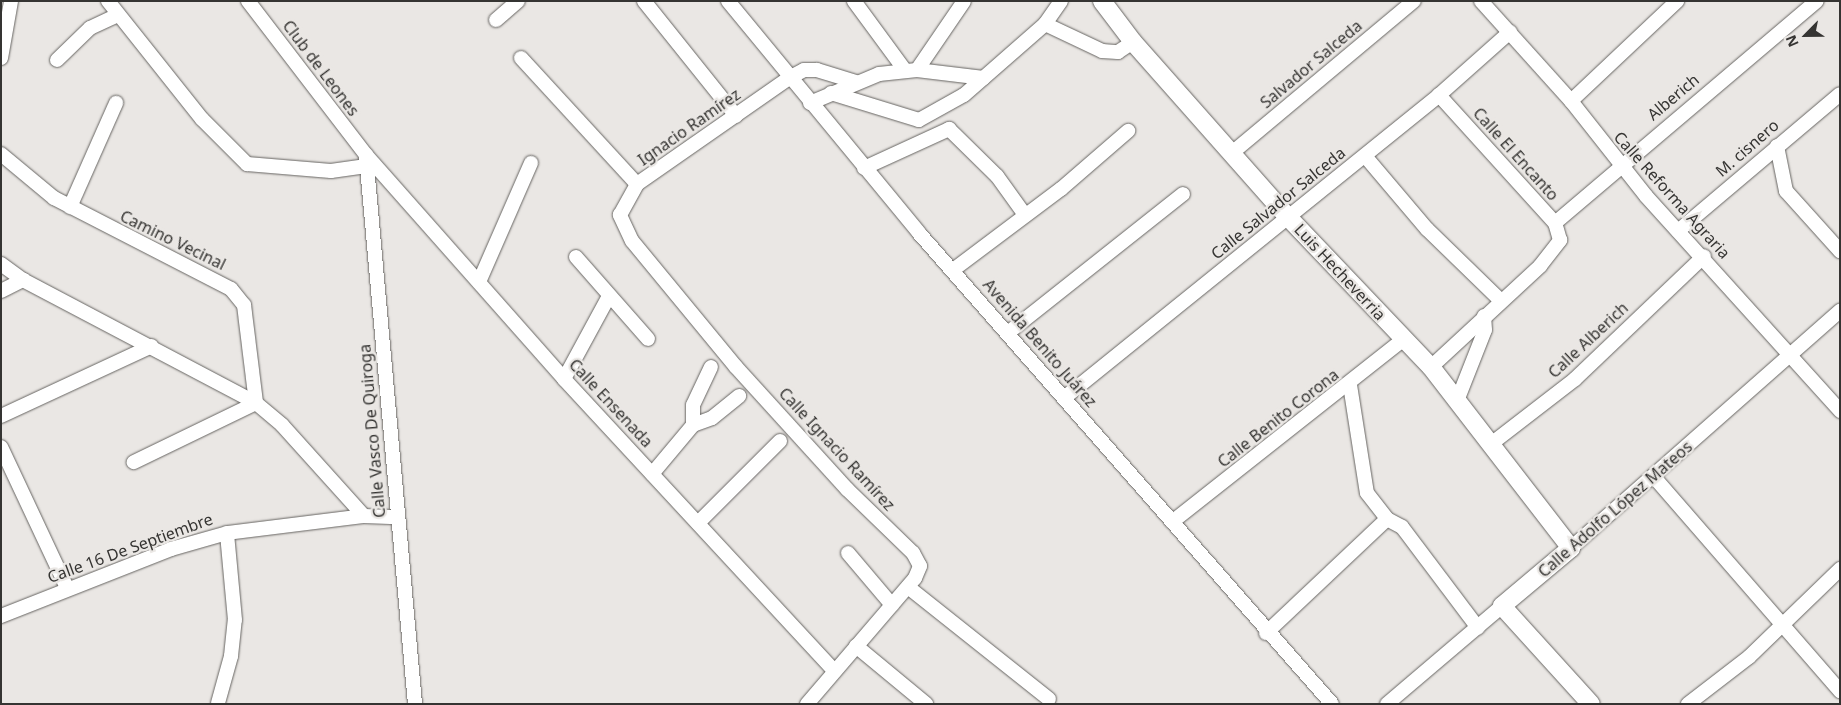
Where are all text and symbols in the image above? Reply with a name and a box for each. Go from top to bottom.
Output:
north arrow [1781,10,1831,60]
street label: Club de Leones [279,16,363,120]
street label: Salvador Salceda [1256,16,1366,112]
text: N [1781,32,1803,50]
street label: Alberich [1643,70,1703,124]
street label: Ignacio Ramírez [634,85,744,169]
street label: Calle El Encanto [1469,104,1563,204]
street label: M. cisnero [1712,115,1782,181]
street label: Calle Reforma Agraria [1610,127,1734,263]
street label: Calle Salvador Salceda [1207,143,1349,263]
street label: Camino Vecinal [117,206,229,274]
street label: Luis Hecheverria [1290,220,1390,324]
street label: Avenida Benito Juárez [979,275,1101,411]
street label: Calle Alberich [1544,298,1632,382]
street label: Calle Vasco De Quiroga [355,343,389,519]
street label: Calle Ensenada [565,355,657,451]
street label: Calle Benito Corona [1214,365,1342,471]
street label: Calle Ignacio Ramírez [775,384,899,514]
street label: Calle Adolfo López Mateos [1534,437,1696,581]
street label: Calle 16 De Septiembre [45,509,215,587]

